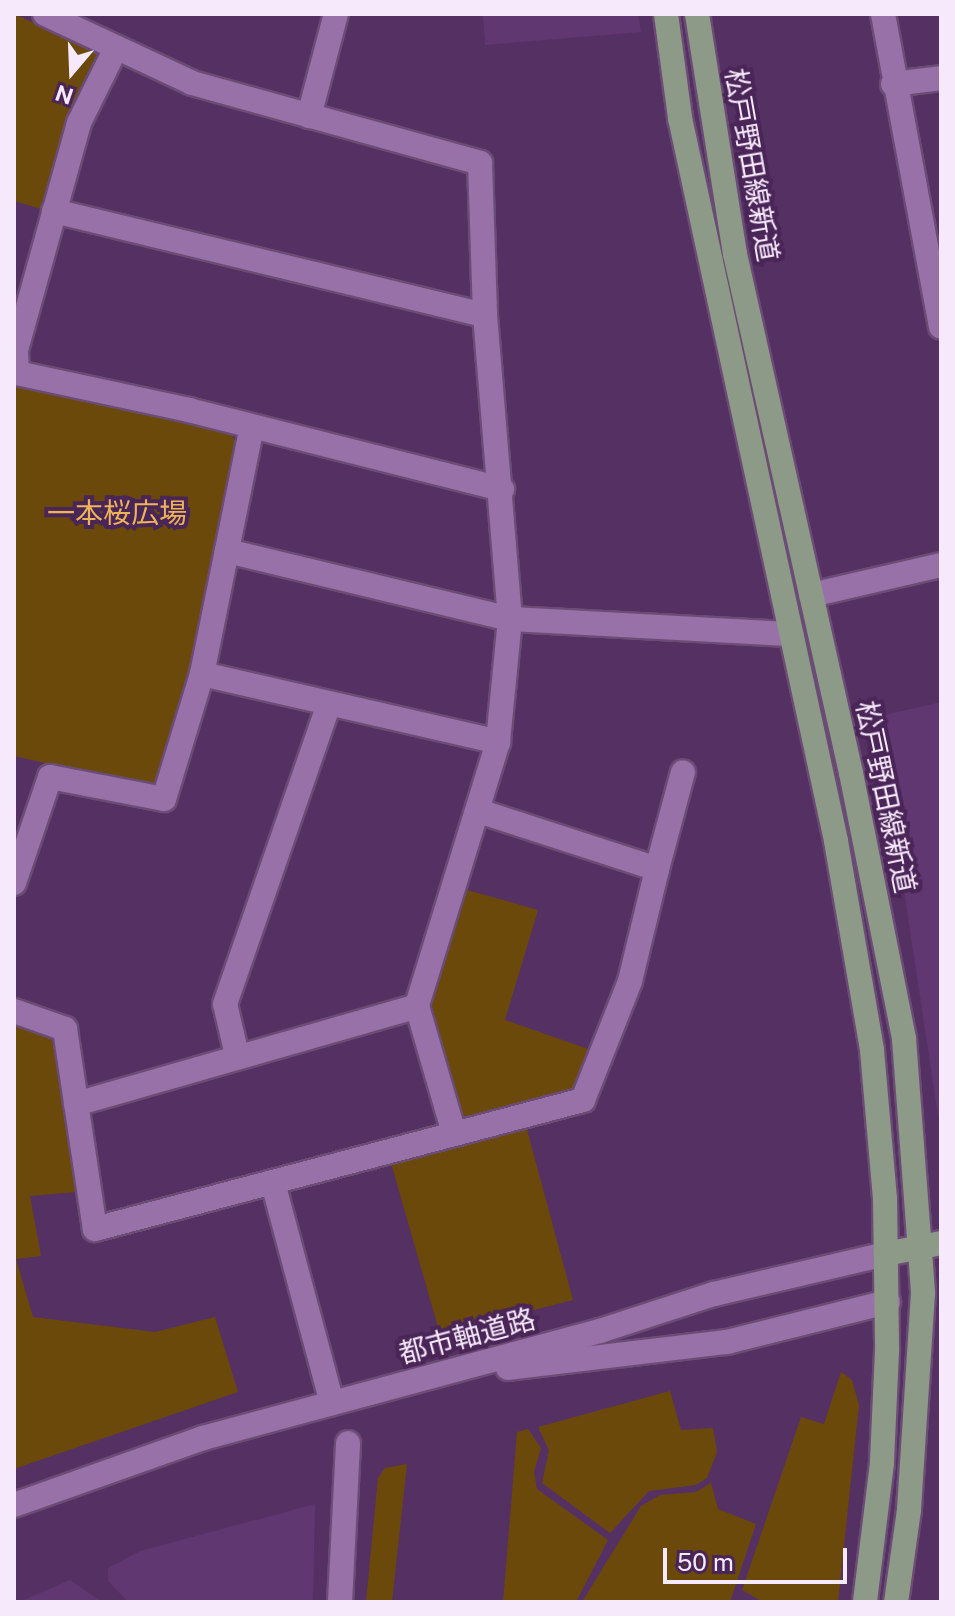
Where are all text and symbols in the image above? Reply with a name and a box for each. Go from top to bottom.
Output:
north arrow [32,32,112,112]
street label: 松戸野田線新道 [718,66,786,264]
text: N [52,80,77,110]
park label: 一本桜広場 [47,496,187,530]
street label: 松戸野田線新道 [849,698,923,896]
street label: 都市軸道路 [395,1302,539,1370]
scale bar [667,1532,851,1582]
text: 50 m [677,1548,734,1576]

